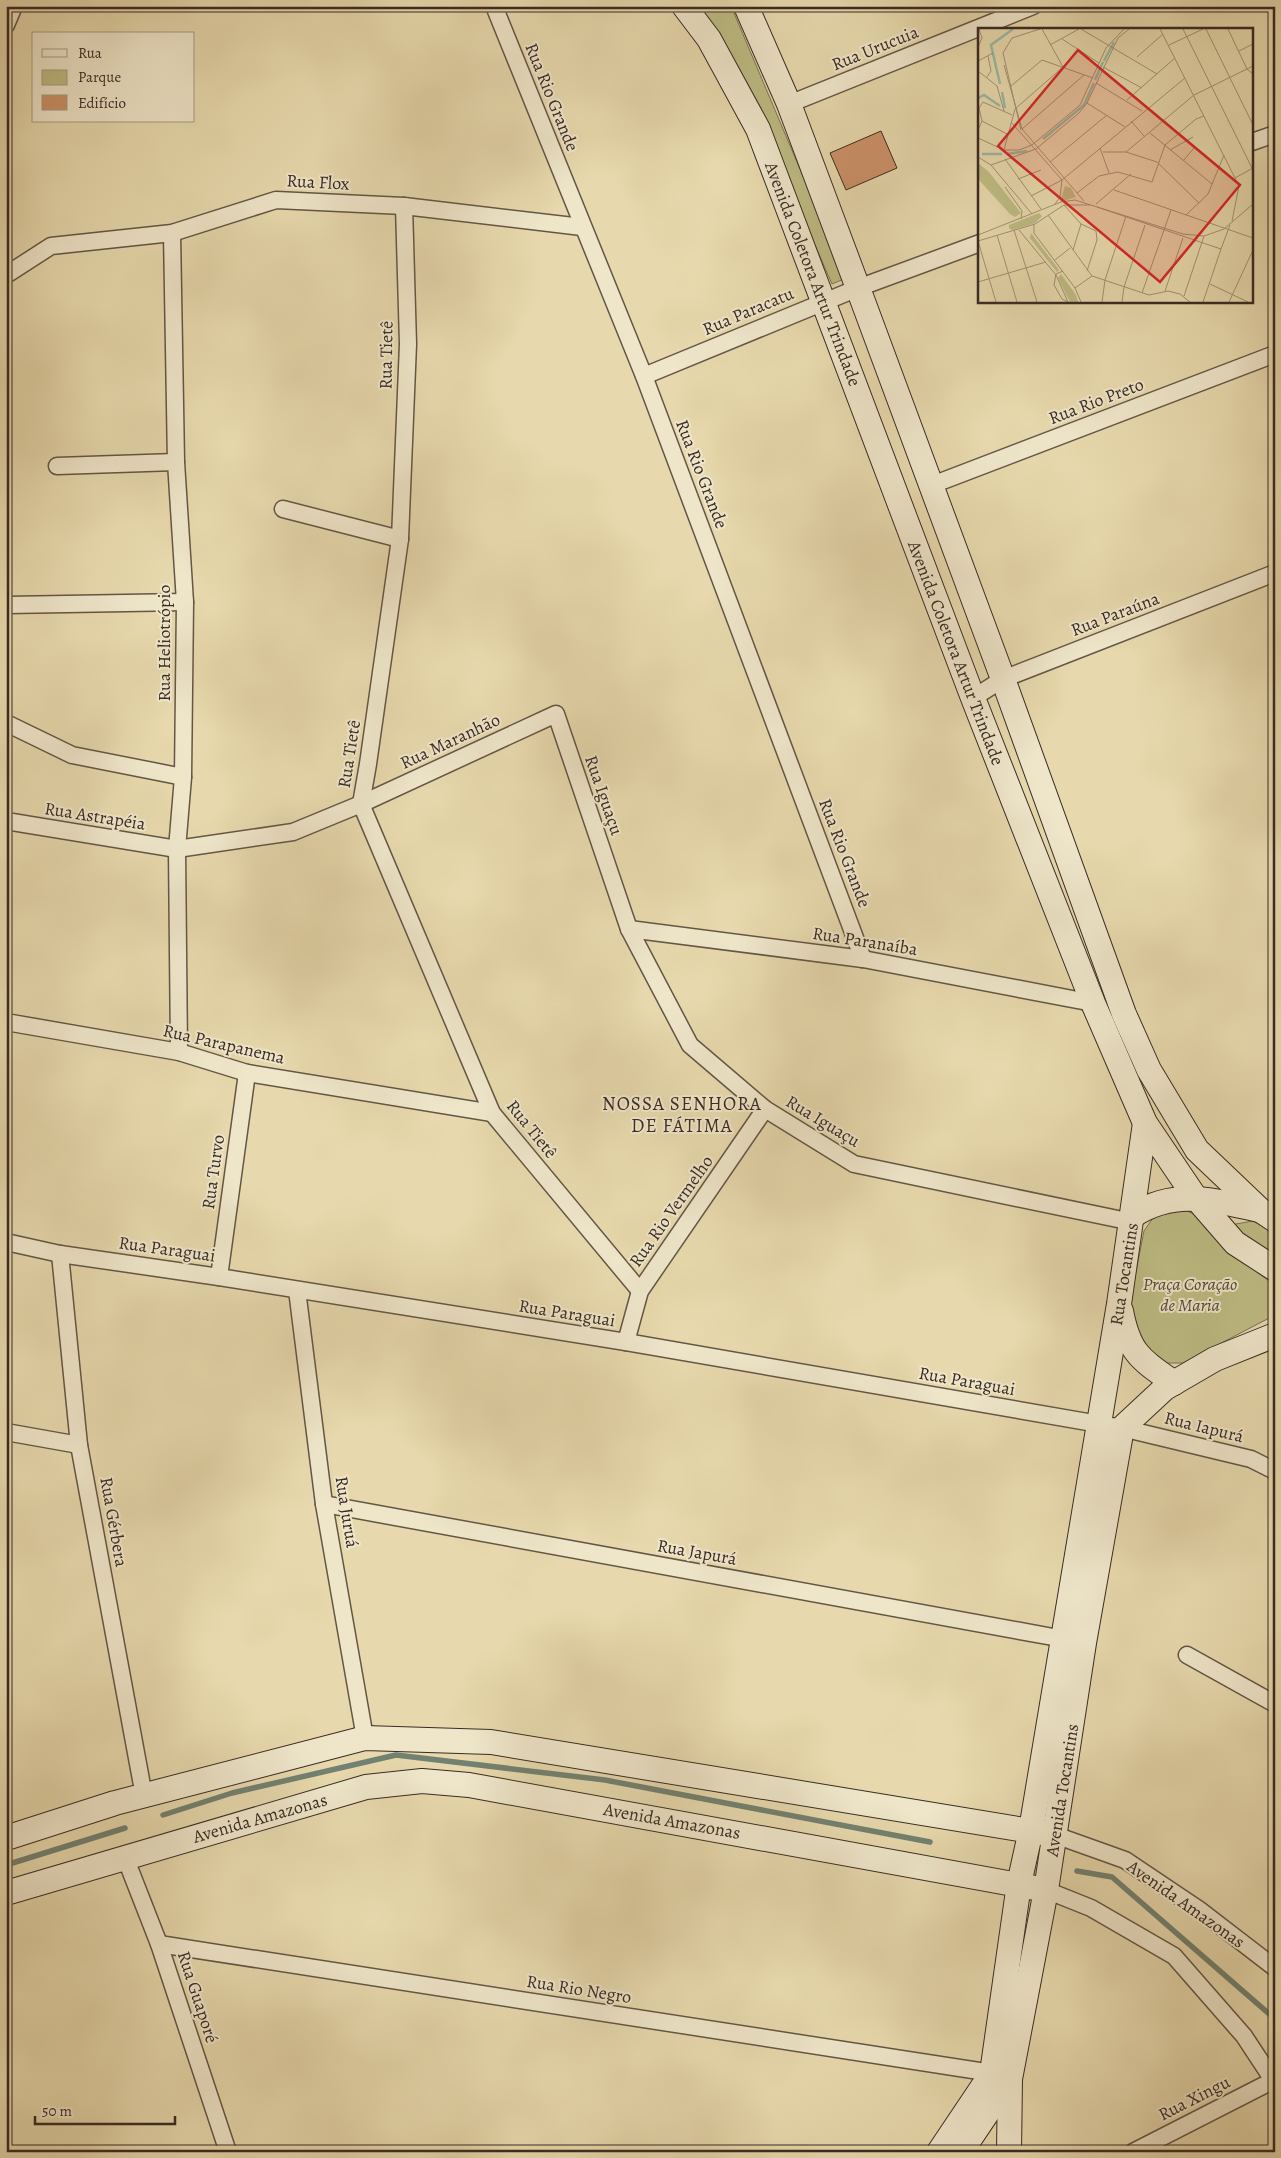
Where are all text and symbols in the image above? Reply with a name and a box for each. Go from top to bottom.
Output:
street label: Rua Urucuia [828,20,922,76]
inset map [978,28,1254,302]
legend [32,32,195,122]
street label: Rua Rio Grande [519,39,585,155]
text: Rua [78,43,102,63]
text: Parque [78,67,121,87]
text: Edifício [78,93,126,113]
street label: Avenida Coletora Artur Trindade [759,157,867,390]
street label: Rua Flox [286,168,350,196]
street label: Rua Paracatu [699,281,797,341]
street label: Rua Tietê [373,320,399,390]
street label: Rua Rio Preto [1045,372,1147,430]
street label: Rua Rio Grande [670,416,734,532]
street label: Avenida Coletora Artur Trindade [902,536,1010,769]
street label: Rua Heliotrópio [152,584,176,702]
street label: Rua Paraúna [1067,586,1163,642]
street label: Rua Maranhão [396,707,504,775]
street label: Rua Tietê [332,718,366,790]
street label: Rua Iguaçu [579,752,629,838]
street label: Rua Rio Grande [813,795,877,911]
street label: Rua Astrapéia [43,796,148,836]
street label: Rua Paranaíba [811,921,920,961]
street label: Rua Parapanema [161,1018,288,1070]
street label: Rua Iguaçu [781,1089,865,1153]
district label: NOSSA SENHORA DE FÁTIMA [602,1091,762,1139]
street label: Rua Tietê [501,1095,563,1163]
street label: Rua Turvo [196,1133,230,1211]
street label: Rua Rio Vermelho [624,1150,718,1272]
street label: Rua Tocantins [1104,1221,1144,1327]
street label: Rua Paraguai [117,1230,217,1268]
park label: Praça Coração de Maria [1143,1272,1237,1317]
street label: Rua Paraguai [517,1294,617,1332]
street label: Rua Paraguai [917,1361,1017,1401]
street label: Rua Iapurá [1162,1406,1247,1449]
street label: Rua Juruá [329,1474,365,1550]
street label: Rua Gérbera [94,1475,134,1570]
street label: Rua Japurá [655,1533,739,1571]
street label: Avenida Tocantins [1040,1722,1084,1859]
street label: Avenida Amazonas [189,1787,330,1849]
street label: Avenida Amazonas [601,1797,742,1845]
street label: Avenida Amazonas [1121,1854,1250,1954]
street label: Rua Guaporé [172,1948,224,2046]
street label: Rua Rio Negro [525,1969,633,2009]
street label: Rua Xingu [1154,2070,1234,2126]
scale bar [35,2093,175,2125]
text: 50 m [42,2101,72,2121]

